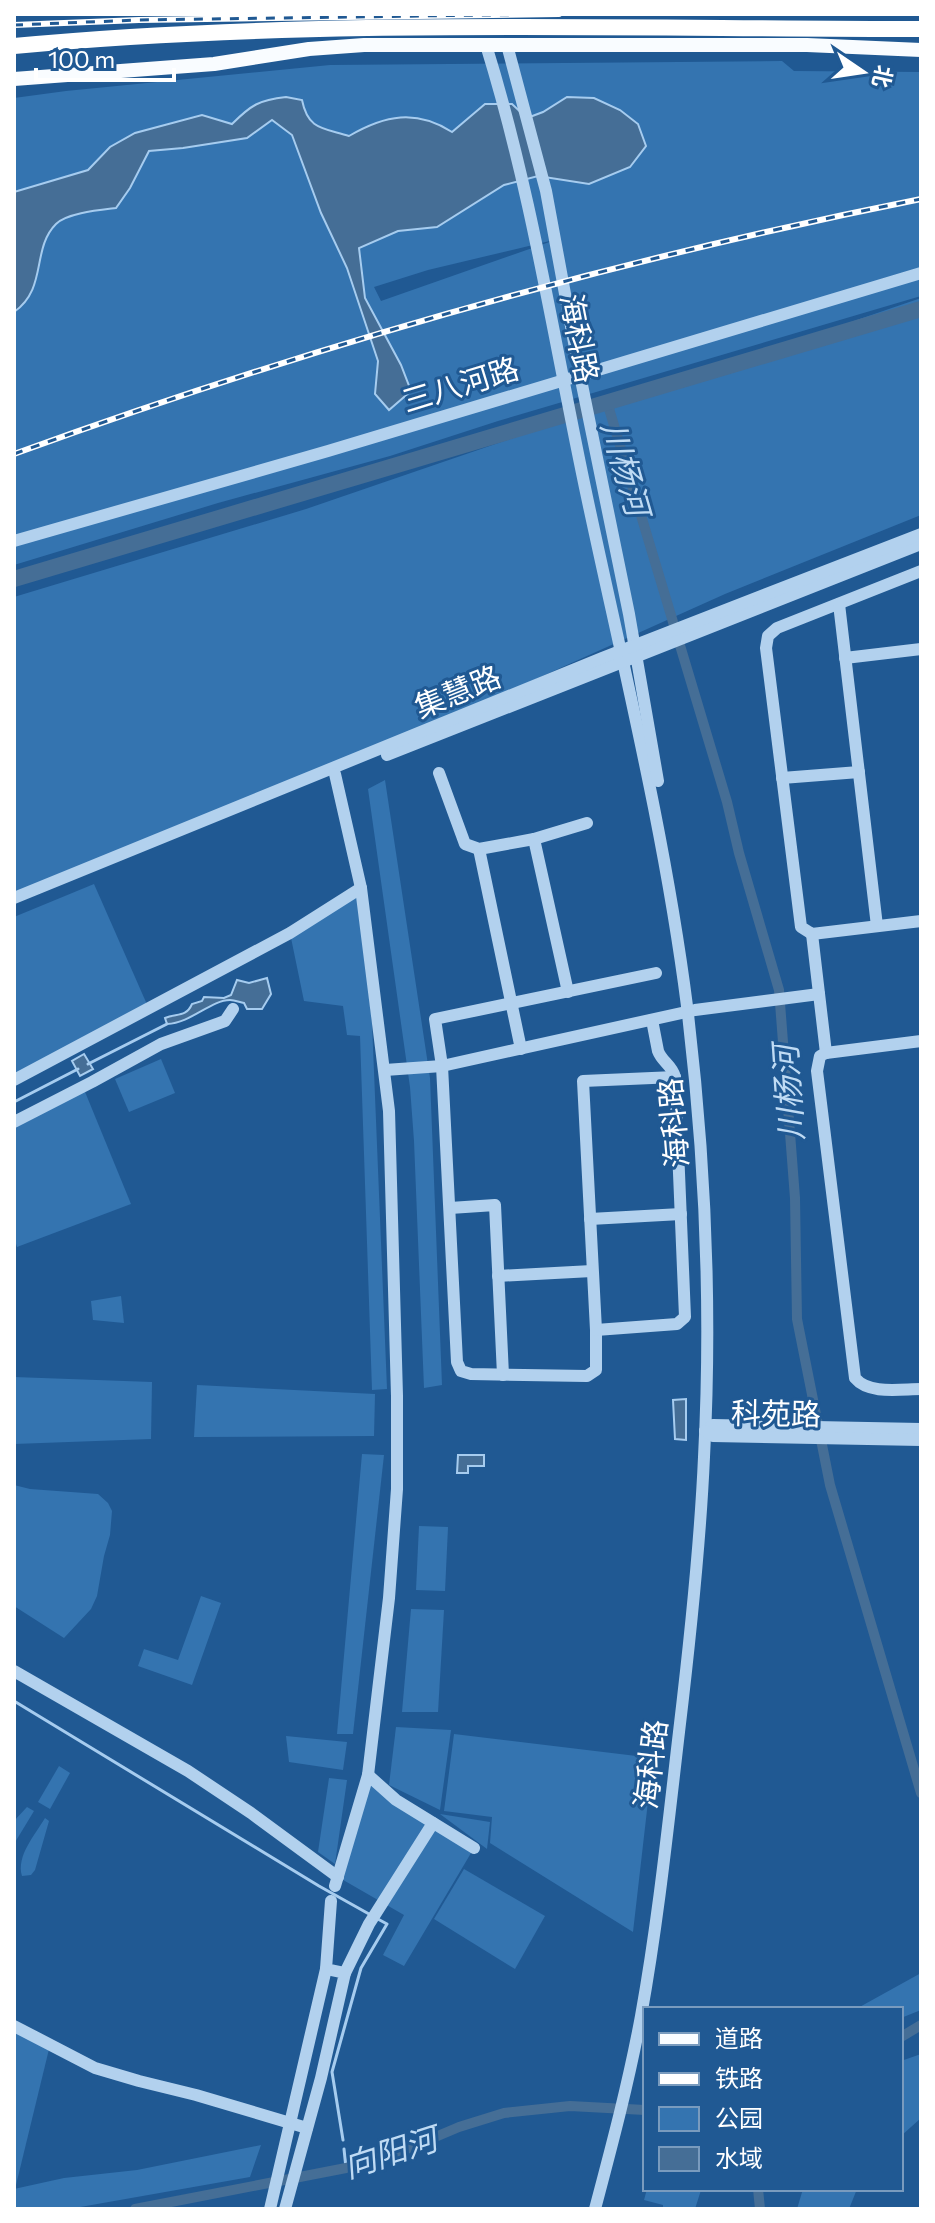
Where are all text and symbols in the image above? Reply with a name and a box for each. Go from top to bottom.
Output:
scale bar [36,32,174,82]
north arrow [823,32,903,112]
text: 100 m [48,44,115,73]
text: 北 [867,63,899,90]
street label: 海科路 [554,290,608,386]
street label: 三八河路 [397,348,523,418]
water label: 川杨河 [595,416,661,525]
street label: 集慧路 [408,656,506,724]
water label: 川杨河 [763,1038,810,1142]
street label: 海科路 [650,1077,694,1169]
street label: 科苑路 [731,1393,821,1431]
street label: 海科路 [625,1717,673,1811]
legend [643,2007,903,2191]
text: 道路 [715,2023,763,2052]
text: 铁路 [715,2063,763,2092]
text: 公园 [715,2103,763,2132]
water label: 向阳河 [338,2115,448,2185]
text: 水域 [715,2143,763,2172]

